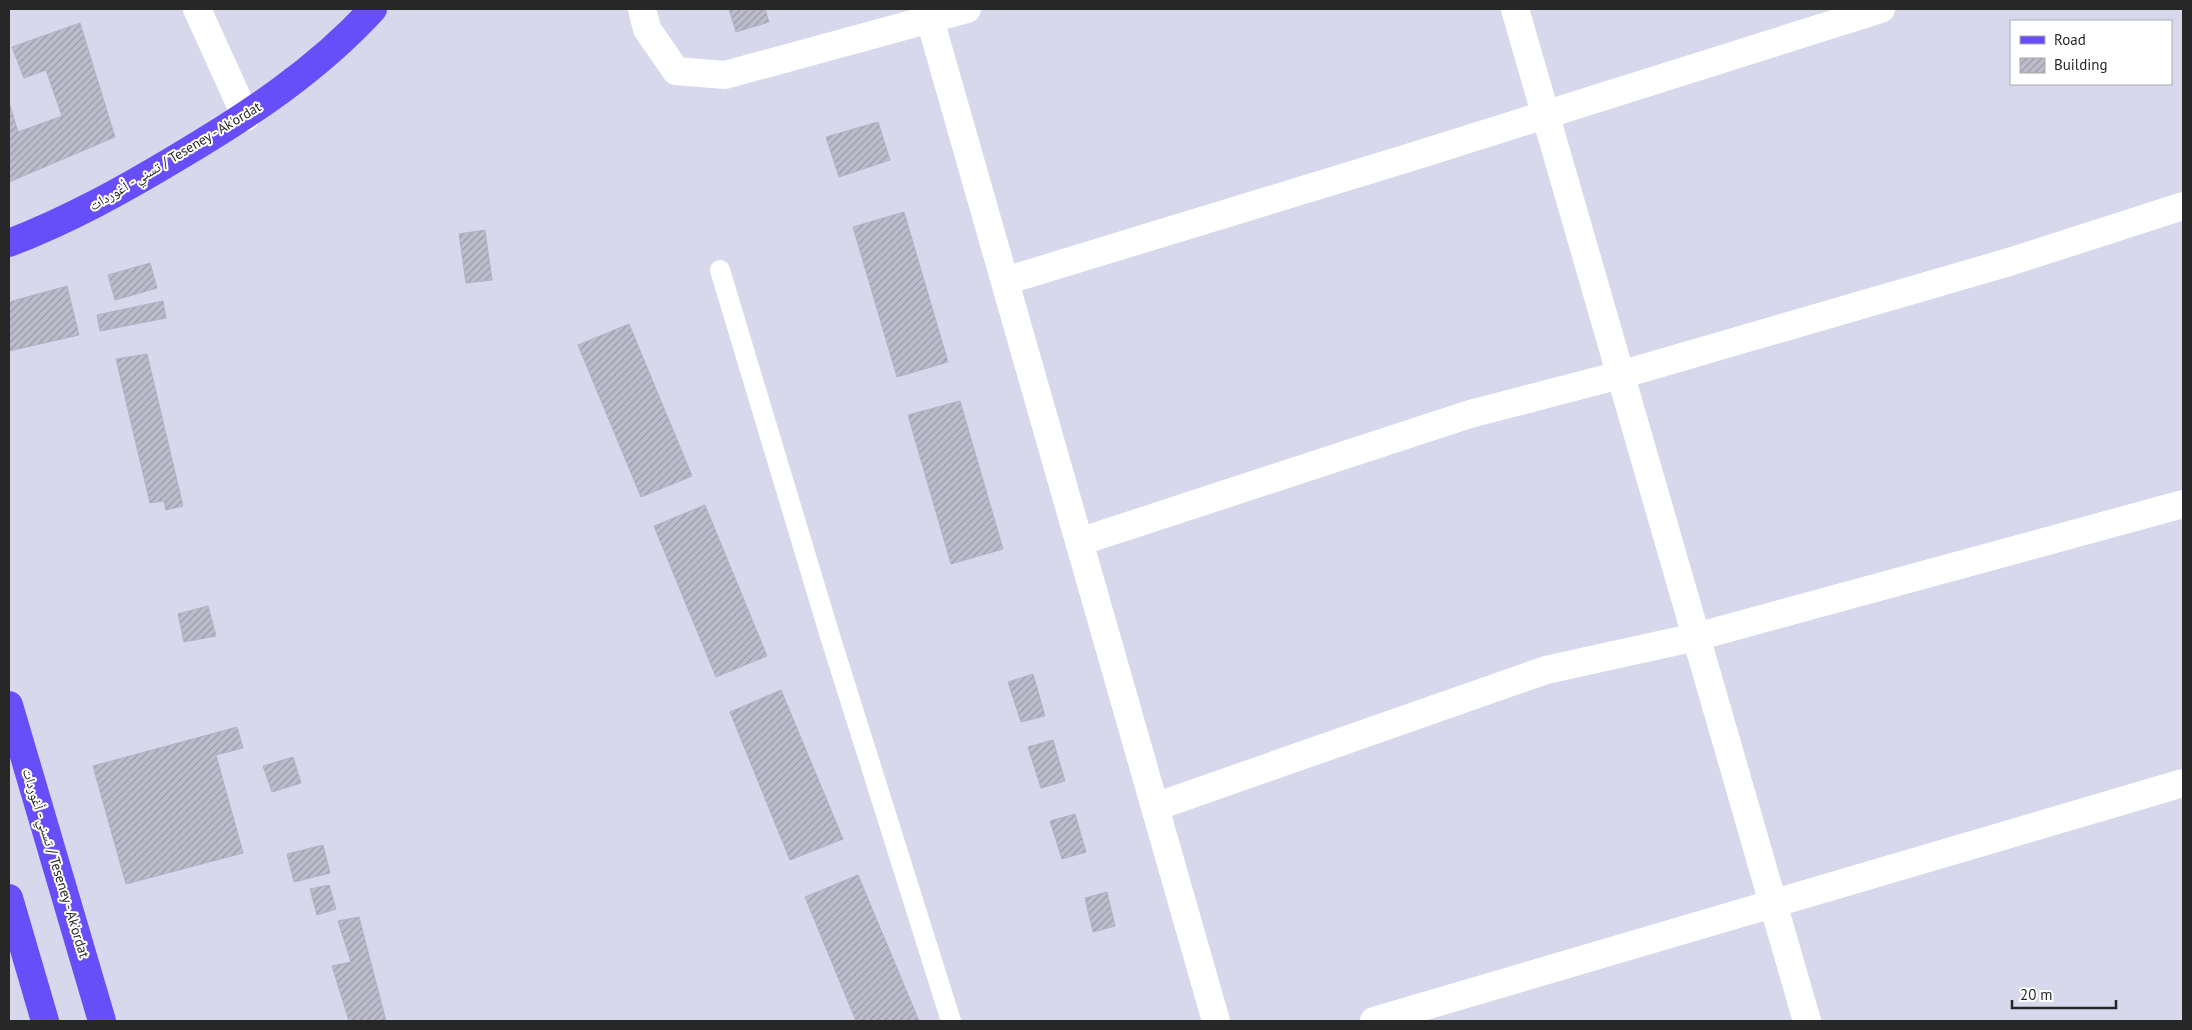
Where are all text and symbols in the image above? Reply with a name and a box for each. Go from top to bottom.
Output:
legend [2010,20,2172,85]
text: Road [2054,30,2086,49]
text: Building [2054,55,2108,74]
street label: تسني - أغوردات / Teseney - Ak'ordat [86,97,266,217]
street label: تسني - أغوردات / Teseney - Ak'ordat [16,766,94,961]
scale bar [2012,978,2116,1010]
text: 20 m [2020,985,2053,1004]

